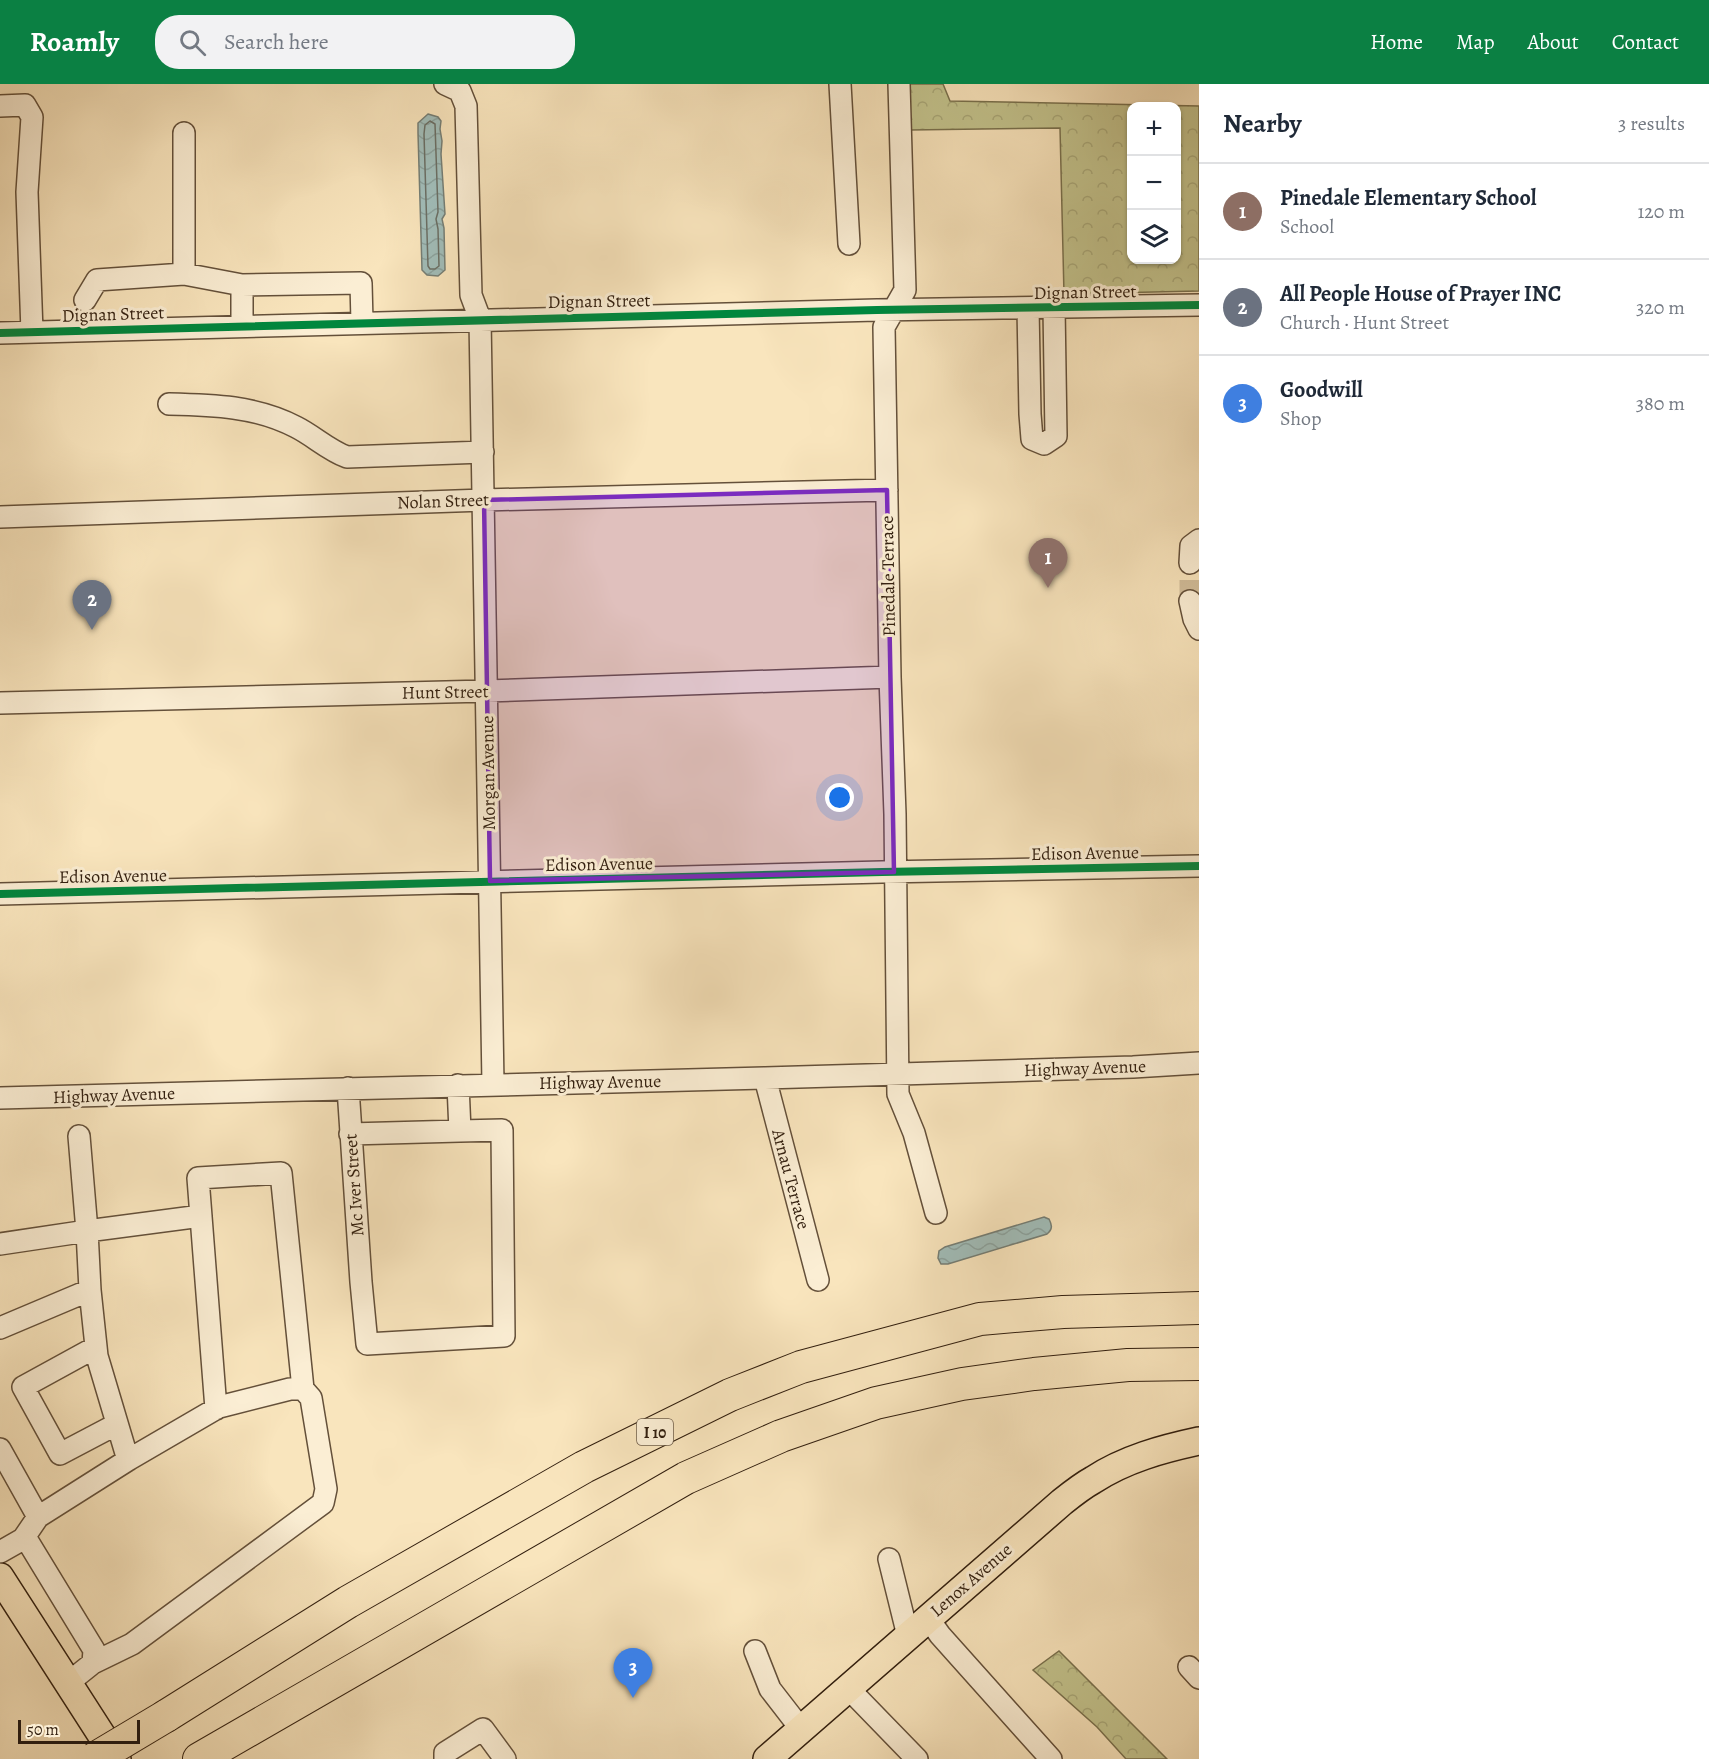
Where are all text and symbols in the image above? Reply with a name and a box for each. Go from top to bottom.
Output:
search box [155,15,575,69]
text: Roamly [30,23,119,61]
icon: search [176,26,209,59]
text: Search here [224,27,329,57]
text: Home [1370,28,1423,56]
text: Map [1456,28,1494,56]
text: About [1527,28,1579,56]
text: Contact [1612,28,1679,56]
map controls [1127,102,1181,264]
button: + [1127,102,1181,156]
text: Nearby [1223,106,1302,141]
text: 3 results [1618,110,1685,137]
button: − [1127,156,1181,210]
text: Pinedale Elementary School [1280,183,1537,213]
text: 1 [1239,198,1246,225]
text: 120 m [1637,198,1685,225]
button: layers [1127,210,1181,264]
text: School [1280,213,1334,240]
street label: Dignan Street [1033,279,1137,305]
text: All People House of Prayer INC [1280,279,1561,309]
street label: Dignan Street [547,288,651,314]
text: 2 [1238,294,1247,321]
text: 320 m [1636,294,1685,321]
street label: Dignan Street [61,300,165,328]
text: Church · Hunt Street [1280,309,1449,336]
text: Goodwill [1280,375,1363,405]
text: 3 [1238,390,1247,417]
text: 380 m [1636,390,1685,417]
text: Shop [1280,405,1322,432]
street label: Nolan Street [397,487,489,515]
street label: Pinedale Terrace [875,515,901,637]
pin: 1 [1028,538,1068,588]
pin: 2 [72,580,112,630]
street label: Hunt Street [401,679,489,705]
street label: Morgan Avenue [475,715,501,831]
your location [825,783,854,812]
street label: Edison Avenue [1031,840,1139,866]
street label: Edison Avenue [545,851,653,877]
street label: Edison Avenue [59,863,167,889]
street label: Highway Avenue [1023,1054,1147,1082]
street label: Highway Avenue [539,1069,661,1095]
street label: Highway Avenue [52,1081,176,1109]
street label: Arnau Terrace [766,1125,816,1232]
street label: Mc Iver Street [338,1133,370,1237]
road number: I 10 [637,1419,673,1445]
street label: Lenox Avenue [925,1538,1017,1622]
pin: 3 [614,1648,652,1698]
scale bar [18,1717,140,1744]
text: 50 m [27,1719,59,1741]

